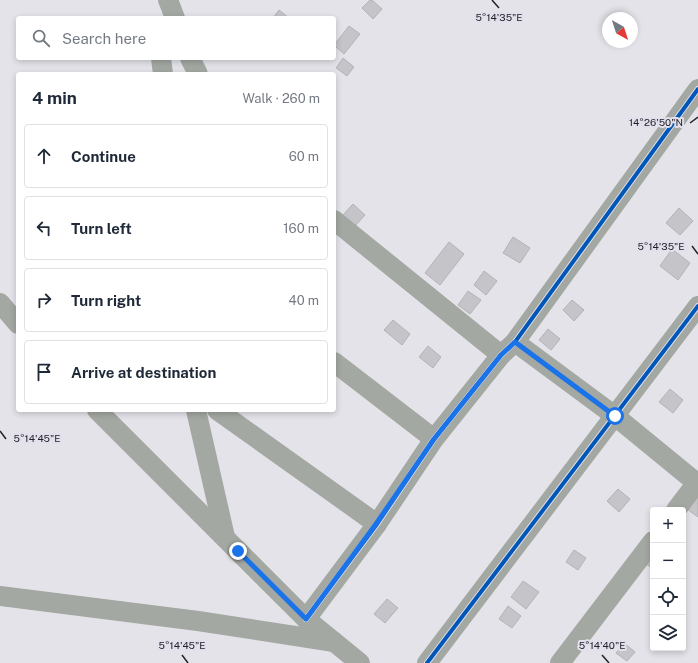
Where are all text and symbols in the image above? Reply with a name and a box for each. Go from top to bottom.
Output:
text: 5°14'35"E [475,11,523,23]
north arrow [602,12,638,48]
search box [16,16,336,60]
icon: search [30,27,52,49]
text: Search here [62,30,146,47]
text: 4 min [32,88,77,108]
text: Walk · 260 m [242,91,320,106]
text: 14°26'50"N [629,116,683,128]
icon: ahead [33,145,55,167]
text: Continue [71,148,136,165]
text: 60 m [289,149,319,164]
icon: left [33,217,55,239]
text: Turn left [71,220,132,237]
text: 160 m [283,221,319,236]
text: 5°14'35"E [637,240,685,252]
icon: right [33,289,55,311]
text: Turn right [71,292,141,309]
text: 40 m [288,293,319,308]
icon: arrive [33,361,55,383]
text: Arrive at destination [71,364,216,381]
route start [606,407,624,425]
text: 5°14'45"E [14,432,60,444]
map controls [650,507,686,651]
button: + [650,507,686,543]
route end [229,542,247,560]
button: − [650,543,686,579]
button: locate [650,579,686,615]
button: layers [650,615,686,651]
text: 5°14'45"E [159,639,205,651]
text: 5°14'40"E [579,639,625,651]

